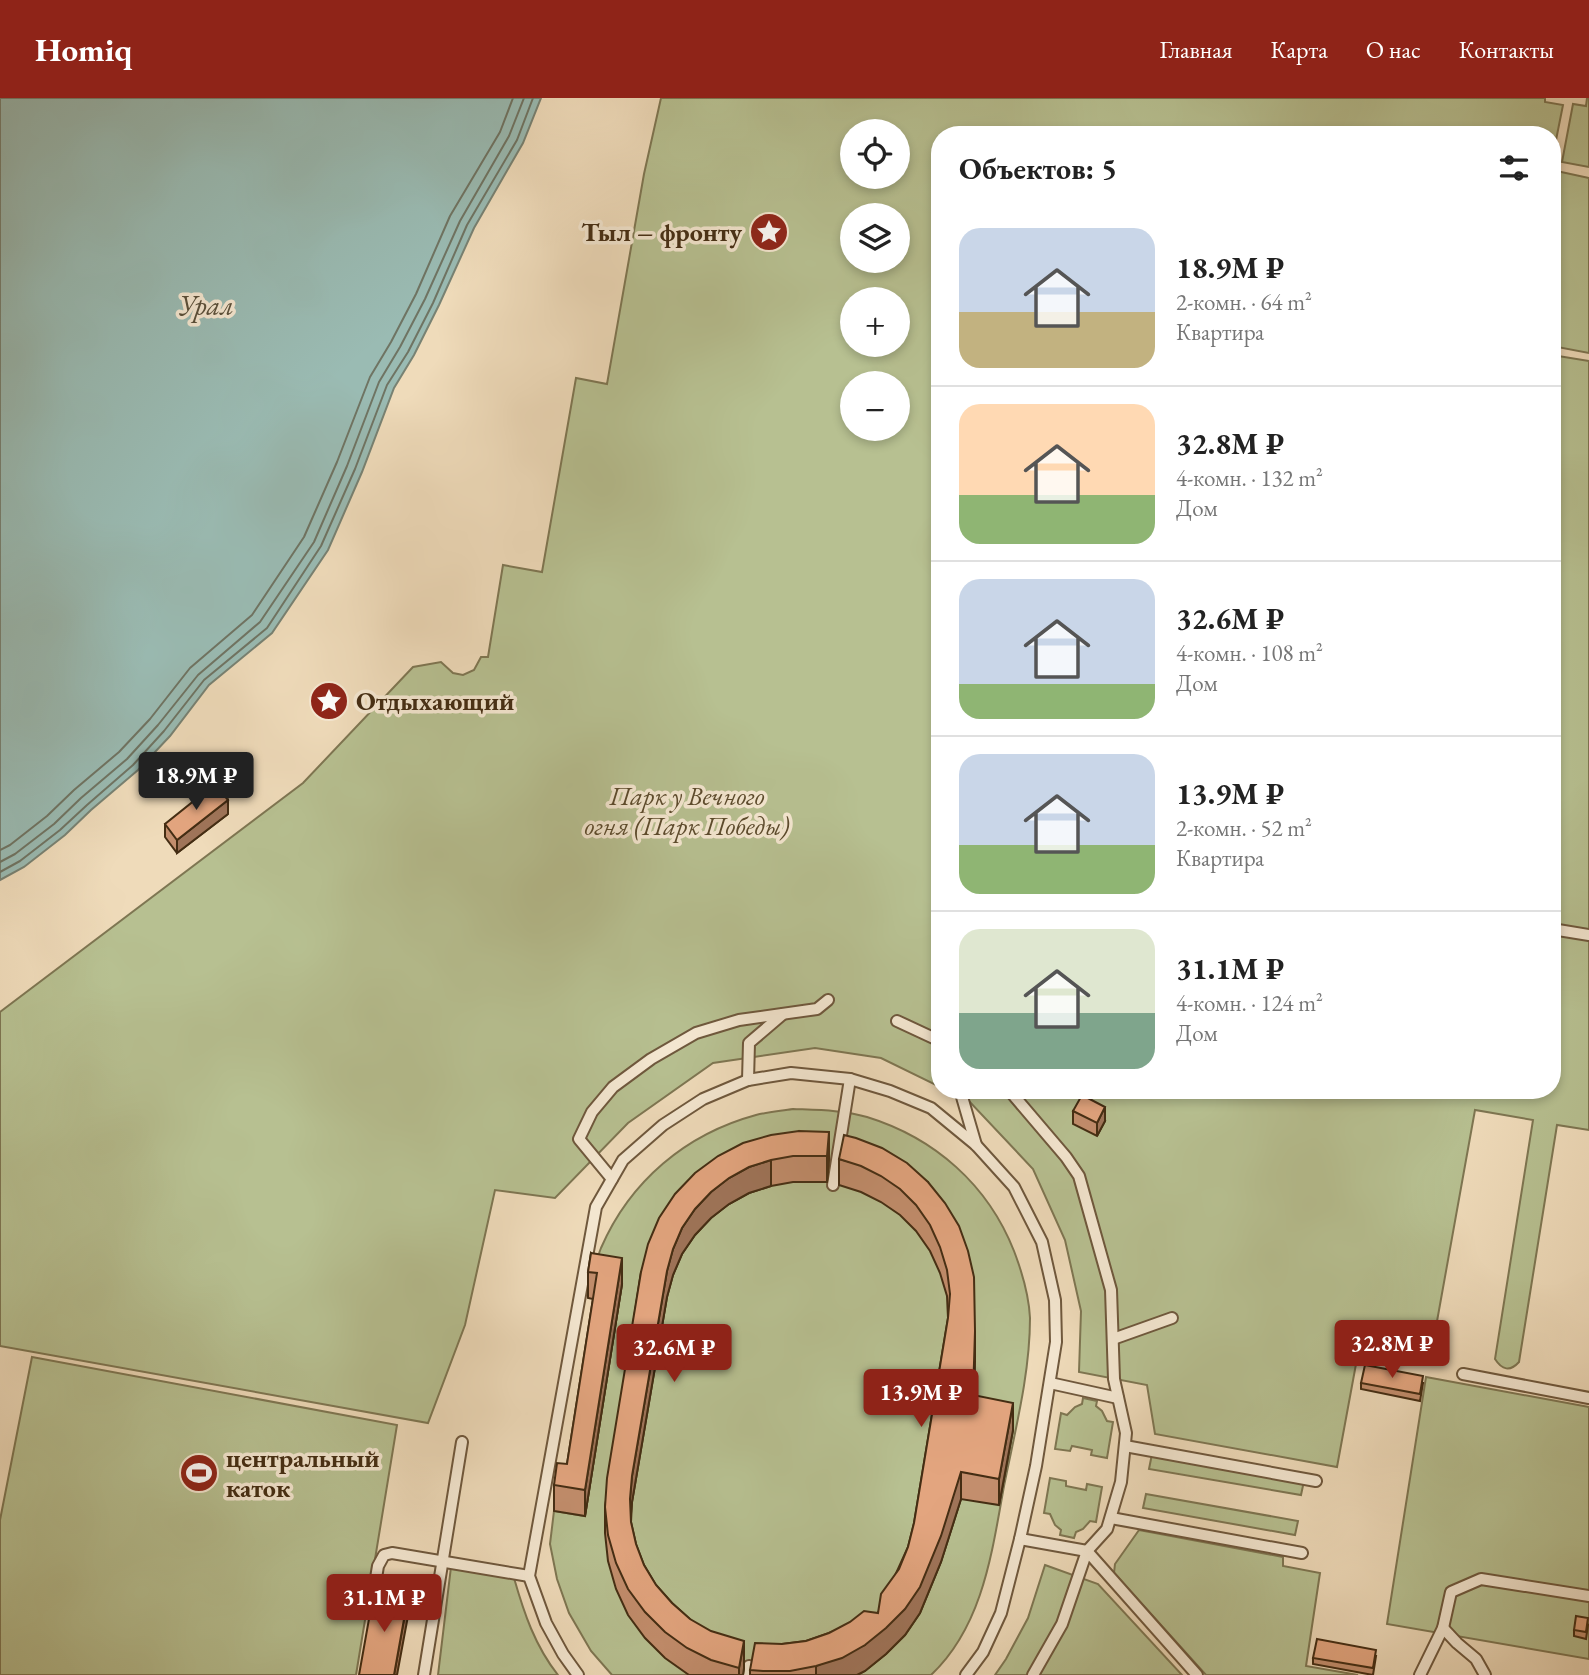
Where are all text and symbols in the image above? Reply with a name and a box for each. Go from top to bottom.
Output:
text: Homiq [35,28,132,71]
text: Главная [1159,34,1233,65]
text: Карта [1271,34,1328,65]
text: О нас [1366,34,1421,65]
text: Контакты [1459,34,1554,65]
map controls [840,119,910,441]
button: locate [840,119,910,189]
text: Объектов: 5 [959,149,1117,188]
icon: filters [1495,149,1533,187]
button: layers [840,203,910,273]
place icon: Тыл – фронту [748,211,790,253]
place label: Тыл – фронту [581,215,742,249]
text: 18.9M ₽ [1176,248,1284,287]
icon: home [1015,256,1099,340]
water label: Урал [178,287,234,323]
button: + [840,287,910,357]
text: 2-комн. · 64 m² [1176,287,1312,317]
text: Квартира [1176,317,1264,347]
button: − [840,371,910,441]
text: 32.8M ₽ [1176,424,1284,463]
icon: home [1015,432,1099,516]
text: 4-комн. · 132 m² [1176,463,1323,493]
text: Дом [1176,493,1218,523]
text: 32.6M ₽ [1176,599,1284,638]
icon: home [1015,607,1099,691]
text: 4-комн. · 108 m² [1176,638,1323,668]
text: Дом [1176,668,1218,698]
place icon: Отдыхающий [308,680,350,722]
place label: Отдыхающий [356,684,514,718]
pin: 18.9M ₽ [131,752,261,812]
text: 18.9M ₽ [155,760,237,790]
text: 13.9M ₽ [1176,774,1284,813]
park label: Парк у Вечного огня (Парк Победы) [585,779,789,843]
icon: home [1015,782,1099,866]
text: 2-комн. · 52 m² [1176,813,1312,843]
text: Квартира [1176,843,1264,873]
text: 31.1M ₽ [1176,949,1284,988]
icon: home [1015,957,1099,1041]
text: 4-комн. · 124 m² [1176,988,1323,1018]
text: Дом [1176,1018,1218,1048]
pin: 32.8M ₽ [1327,1320,1457,1380]
pin: 32.6M ₽ [609,1324,739,1384]
text: 32.8M ₽ [1351,1328,1433,1358]
text: 32.6M ₽ [633,1332,715,1362]
pin: 13.9M ₽ [856,1370,986,1429]
text: 13.9M ₽ [880,1377,962,1407]
place label: центральный каток [226,1441,380,1505]
sports icon: центральный каток [178,1452,220,1494]
pin: 31.1M ₽ [319,1574,449,1634]
text: 31.1M ₽ [343,1582,425,1612]

